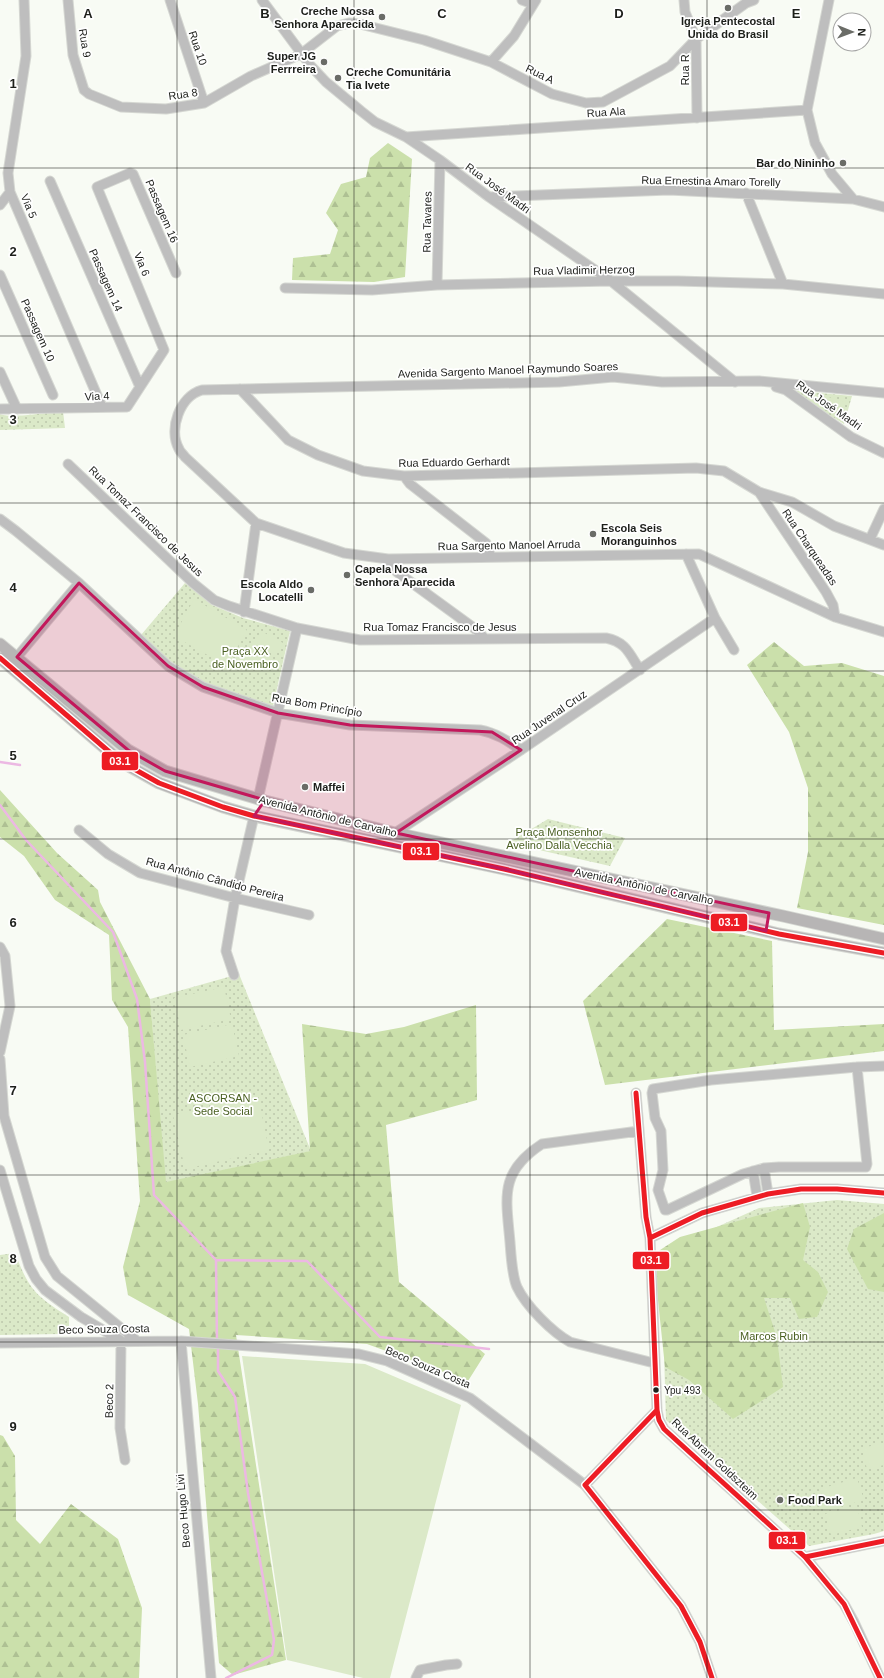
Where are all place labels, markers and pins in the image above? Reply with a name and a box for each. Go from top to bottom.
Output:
marker: Igreja Pentecostal Unida do Brasil [723,3,733,13]
place label: Creche Nossa Senhora Aparecida [274,5,375,30]
marker: Creche Nossa Senhora Aparecida [377,12,387,22]
place label: Igreja Pentecostal Unida do Brasil [681,15,775,40]
place label: Super JG Ferrreira [267,50,317,75]
marker: Super JG Ferrreira [319,57,329,67]
place label: Creche Comunitária Tia Ivete [346,66,451,91]
marker: Creche Comunitária Tia Ivete [333,73,343,83]
place label: Bar do Nininho [756,157,835,169]
marker: Bar do Nininho [838,158,848,168]
place label: Escola Seis Moranguinhos [601,522,677,547]
marker: Escola Seis Moranguinhos [588,529,598,539]
place label: Capela Nossa Senhora Aparecida [355,563,456,588]
marker: Capela Nossa Senhora Aparecida [342,570,352,580]
place label: Escola Aldo Locatelli [240,578,303,603]
marker: Escola Aldo Locatelli [306,585,316,595]
place label: Maffei [313,781,345,793]
marker: Maffei [300,782,310,792]
marker: Ypu 493 [651,1385,661,1395]
place label: Ypu 493 [664,1385,701,1396]
place label: Food Park [788,1494,843,1506]
marker: Food Park [775,1495,785,1505]

